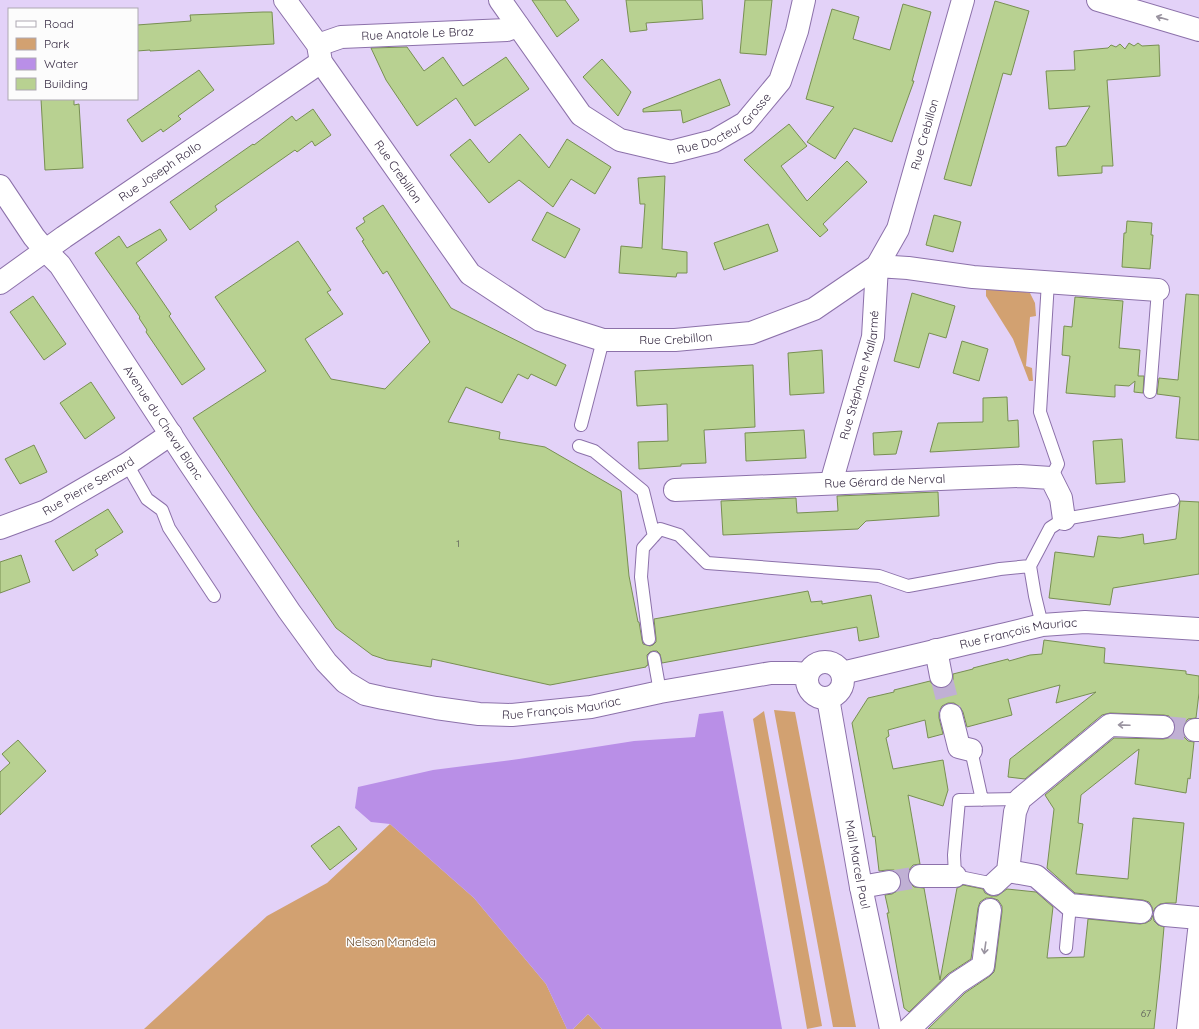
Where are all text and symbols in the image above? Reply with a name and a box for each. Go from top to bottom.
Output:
legend [8,8,138,100]
one-way arrow [1155,14,1168,22]
text: Road [44,16,74,31]
street label: Rue Anatole Le Braz [361,23,474,43]
text: Park [44,36,69,51]
text: Water [44,56,79,71]
text: Building [44,76,88,91]
street label: Rue Docteur Grosse [675,90,774,157]
street label: Rue Crebillon [907,97,942,171]
street label: Rue Crebillon [371,137,426,206]
street label: Rue Joseph Rollo [116,138,204,205]
street label: Rue Stéphane Mallarmé [836,310,882,441]
street label: Rue Crebillon [639,329,713,347]
street label: Avenue du Cheval Blanc [121,362,207,483]
street label: Rue Pierre Semard [39,453,137,519]
street label: Rue Gérard de Nerval [824,471,946,491]
house number: 1 [456,537,460,550]
street label: Rue François Mauriac [958,615,1078,652]
street label: Rue François Mauriac [502,693,622,722]
one-way arrow [1118,722,1131,729]
street label: Mail Marcel Paul [842,819,873,910]
park label: Nelson Mandela [346,934,436,949]
one-way arrow [981,941,989,954]
house number: 67 [1141,1007,1151,1020]

